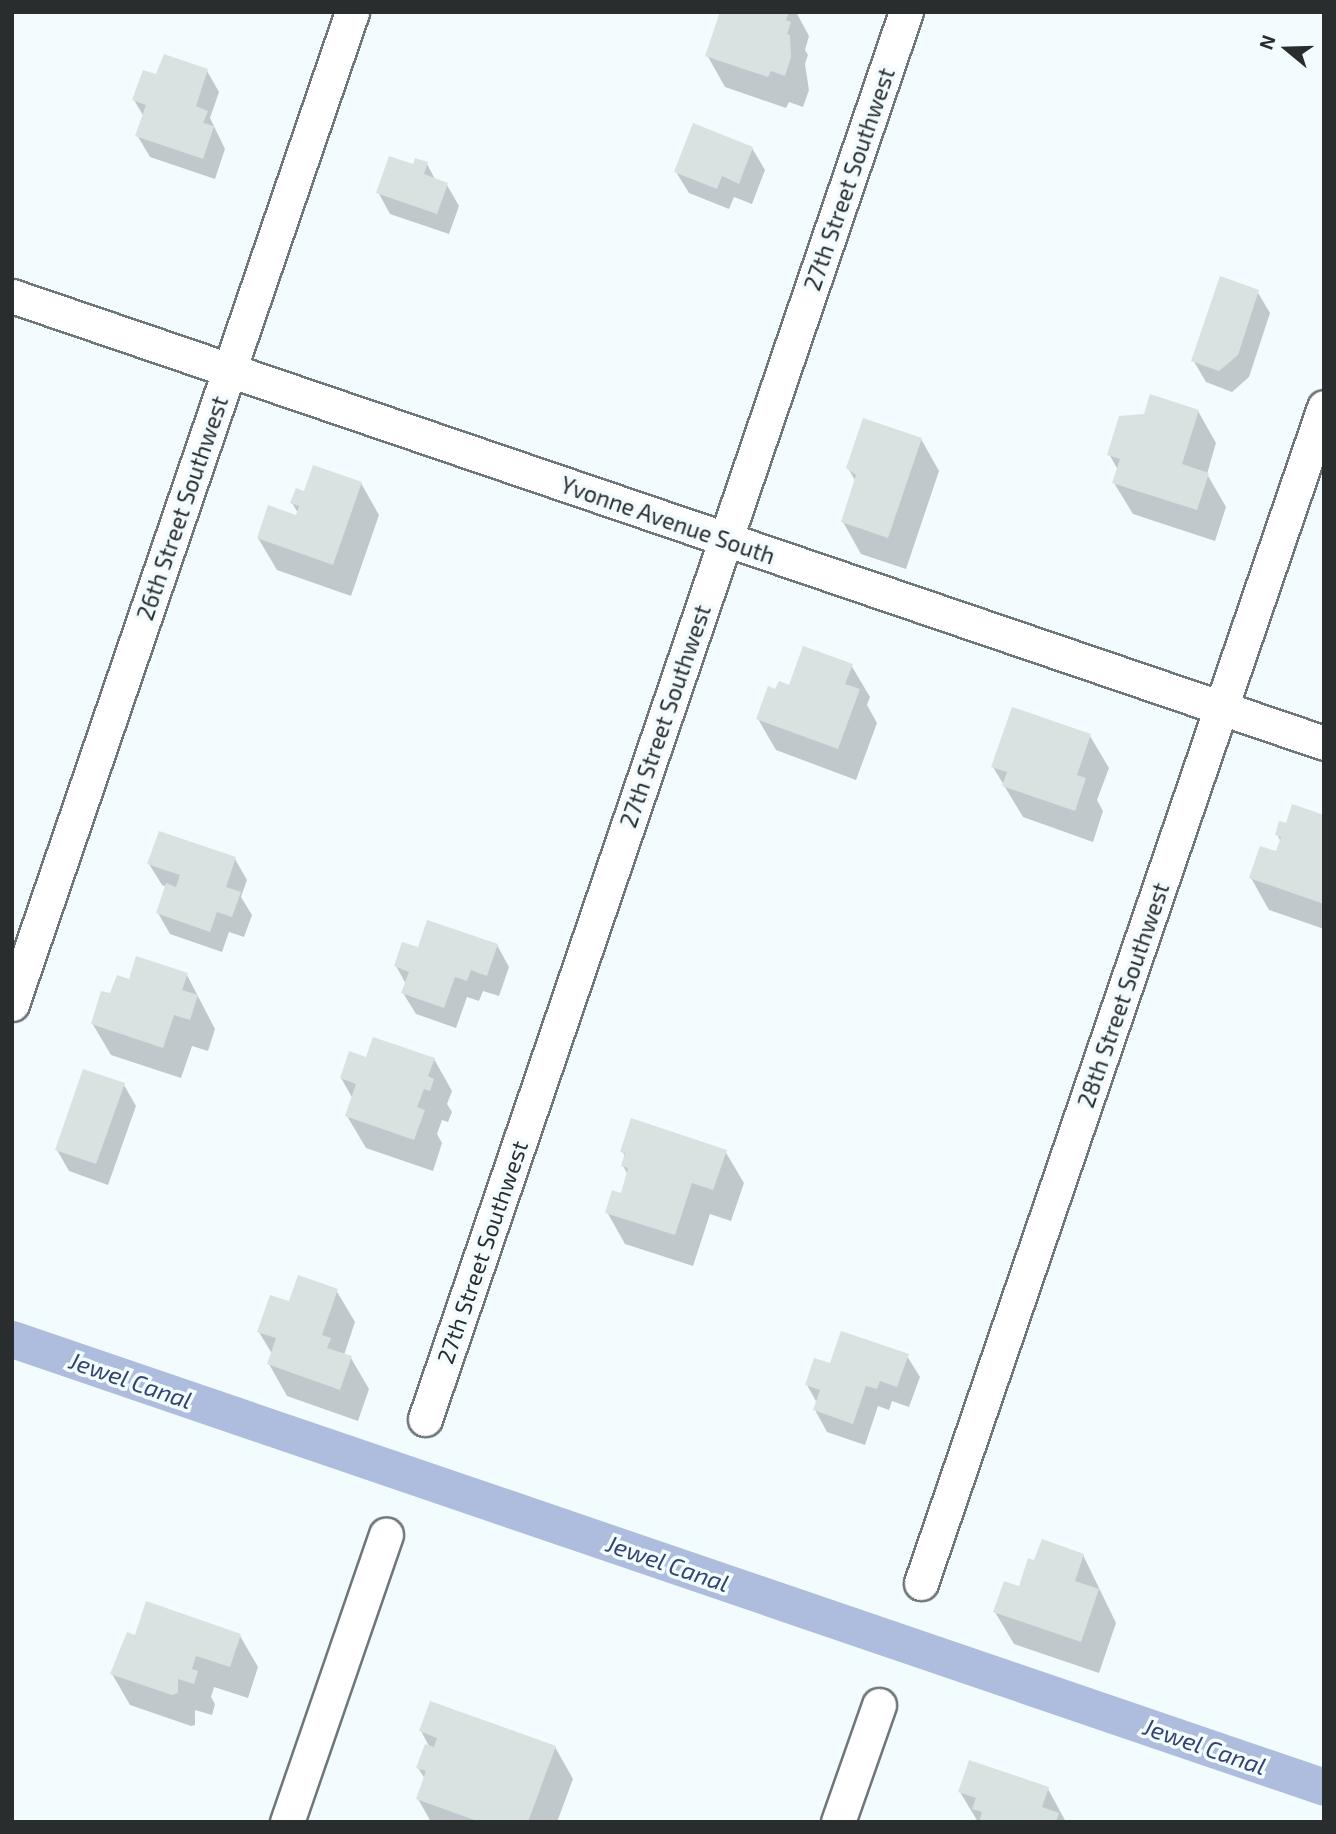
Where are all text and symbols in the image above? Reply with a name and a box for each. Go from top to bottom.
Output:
north arrow [1252,14,1322,84]
text: N [1254,32,1280,52]
street label: 27th Street Southwest [798,64,900,294]
street label: 26th Street Southwest [131,392,233,624]
street label: Yvonne Avenue South [557,470,779,570]
street label: 27th Street Southwest [614,601,716,831]
street label: 28th Street Southwest [1072,879,1174,1111]
street label: 27th Street Southwest [431,1137,533,1367]
water label: Jewel Canal [66,1345,196,1415]
water label: Jewel Canal [603,1528,733,1598]
water label: Jewel Canal [1140,1711,1270,1781]

